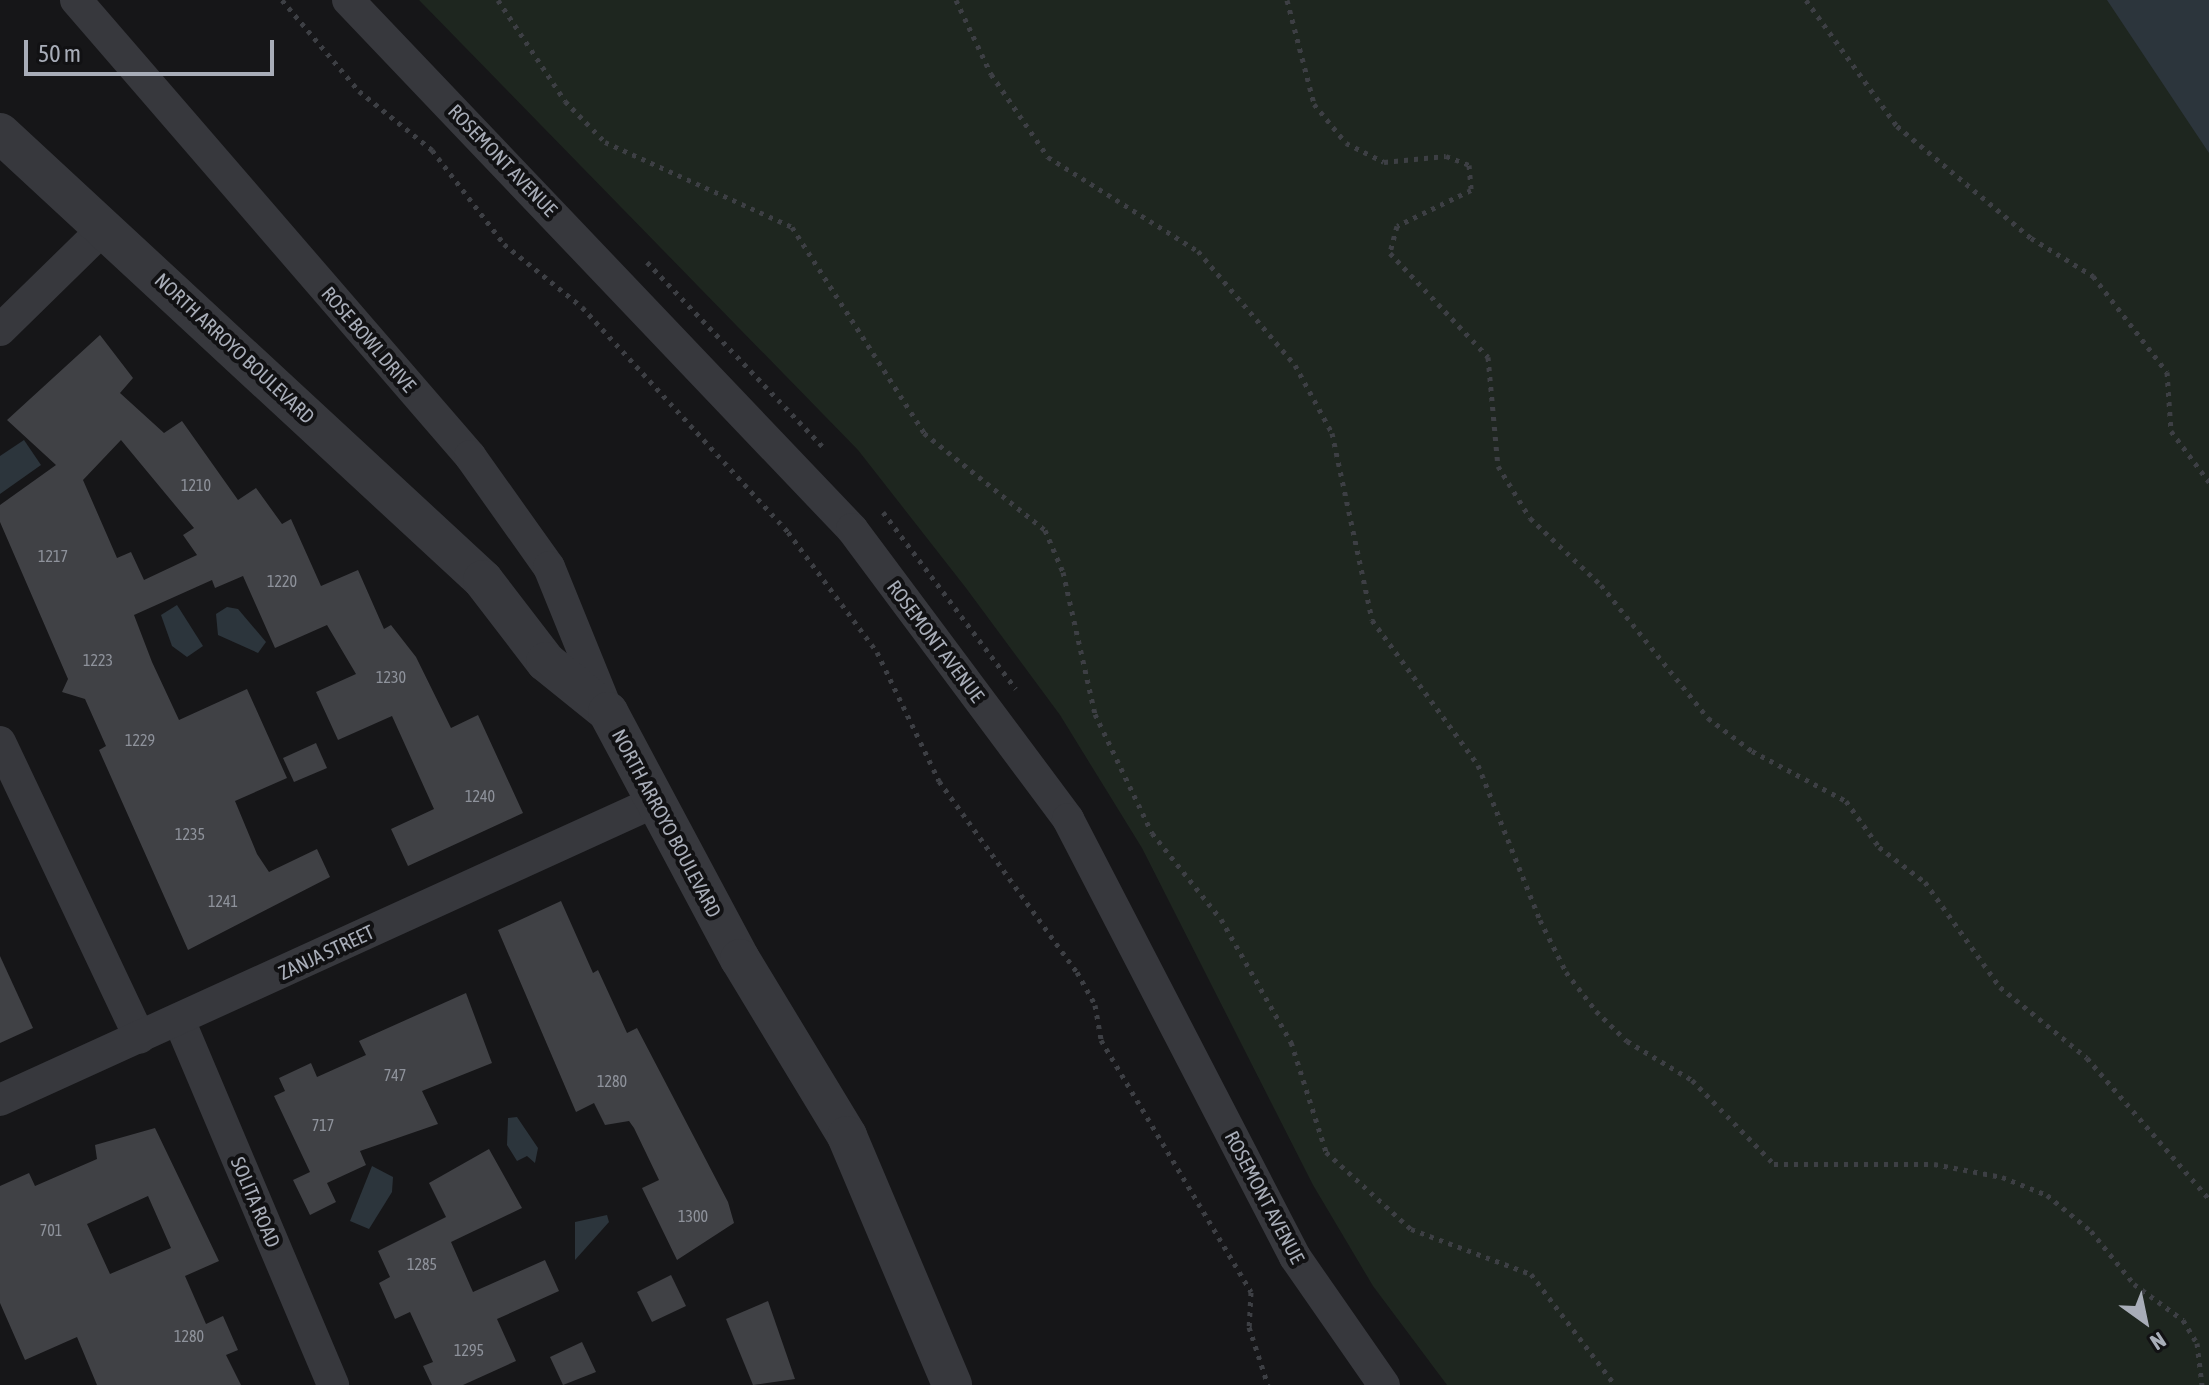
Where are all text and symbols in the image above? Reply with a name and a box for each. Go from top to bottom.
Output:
scale bar [28,24,278,74]
text: 50 m [38,40,81,67]
street label: ROSEMONT AVENUE [443,99,563,221]
street label: NORTH ARROYO BOULEVARD [150,268,320,428]
street label: ROSE BOWL DRIVE [317,281,421,397]
house number: 1210 [181,475,211,495]
house number: 1217 [38,546,68,566]
house number: 1220 [267,571,297,591]
street label: ROSEMONT AVENUE [882,575,990,707]
house number: 1223 [83,650,113,670]
house number: 1230 [376,667,406,687]
street label: NORTH ARROYO BOULEVARD [607,725,727,921]
house number: 1229 [125,730,155,750]
house number: 1240 [465,786,495,806]
house number: 1235 [175,824,205,844]
house number: 1241 [208,891,238,911]
street label: ZANJA STREET [274,919,378,985]
house number: 747 [384,1065,406,1085]
house number: 1280 [597,1071,627,1091]
house number: 717 [312,1115,334,1135]
street label: ROSEMONT AVENUE [1220,1127,1310,1267]
street label: SOLITA ROAD [226,1153,286,1251]
house number: 1300 [678,1206,708,1226]
house number: 701 [40,1220,62,1240]
house number: 1285 [407,1254,437,1274]
north arrow [2105,1281,2185,1361]
house number: 1280 [174,1326,204,1346]
text: N [2146,1327,2171,1356]
house number: 1295 [454,1340,484,1360]

